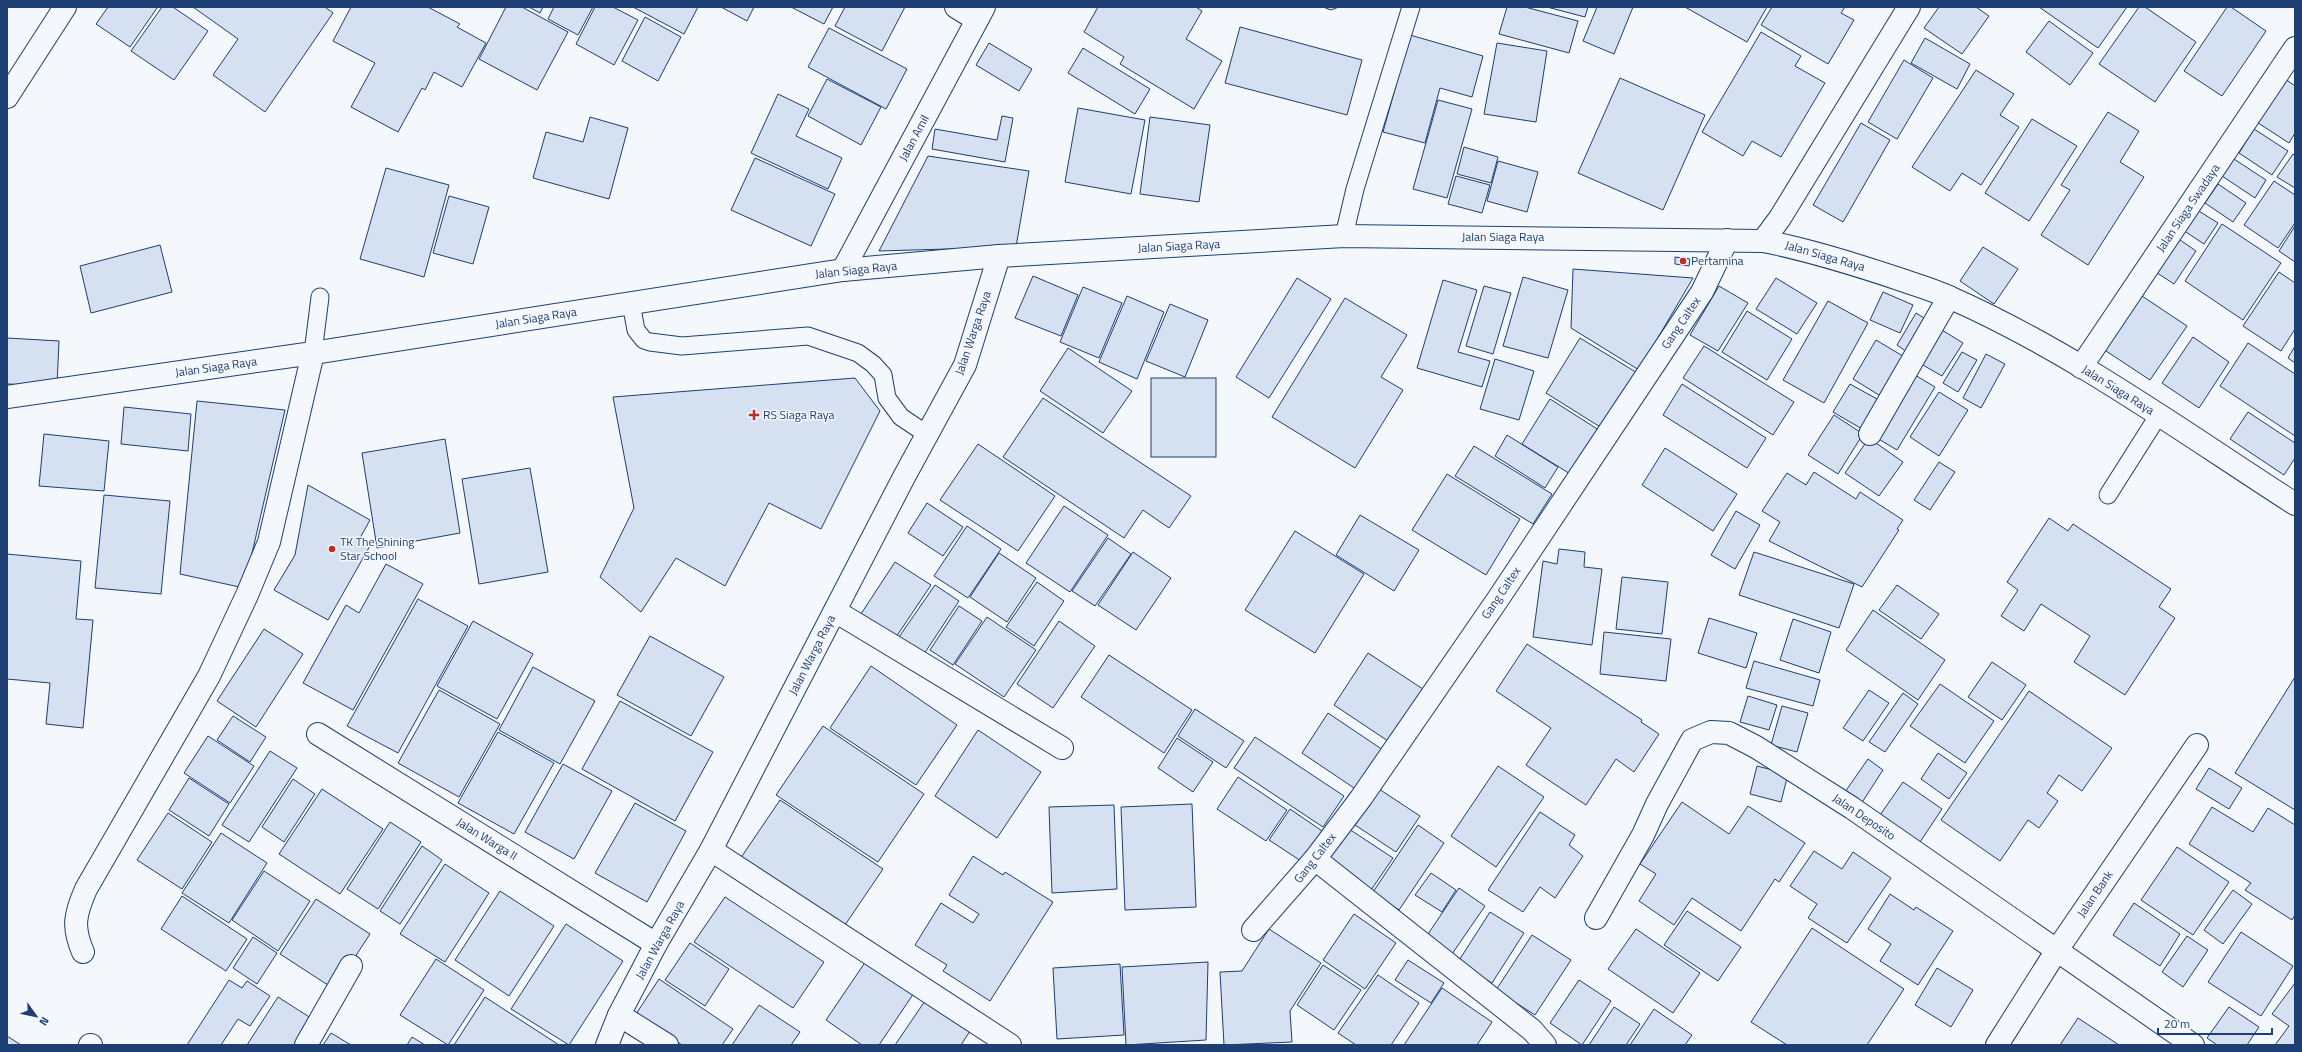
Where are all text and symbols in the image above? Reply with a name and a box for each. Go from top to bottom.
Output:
street label: Jalan Amil [893,111,934,164]
street label: Jalan Siaga Swadaya [2151,160,2224,256]
street label: Jalan Siaga Raya [1462,227,1544,246]
street label: Jalan Siaga Raya [1137,234,1221,257]
street label: Jalan Siaga Raya [1783,235,1867,276]
place label: Pertamina [1691,251,1744,270]
street label: Jalan Siaga Raya [814,256,898,283]
marker: Pertamina [1678,256,1688,266]
street label: Jalan Warga Raya [949,288,996,377]
street label: Gang Caltex [1656,292,1705,353]
street label: Jalan Siaga Raya [494,302,578,333]
street label: Jalan Siaga Raya [174,351,258,382]
street label: Jalan Siaga Raya [2078,360,2158,419]
place label: RS Siaga Raya [763,405,835,424]
marker: RS Siaga Raya [748,409,760,421]
place label: TK The Shining Star School [340,532,415,565]
marker: TK The Shining Star School [327,544,337,554]
street label: Gang Caltex [1476,562,1525,623]
street label: Jalan Warga Raya [783,611,840,698]
street label: Jalan Deposito [1829,788,1900,845]
street label: Jalan Warga II [453,812,521,865]
street label: Gang Caltex [1289,828,1341,887]
street label: Jalan Bank [2072,866,2117,921]
street label: Jalan Warga Raya [630,897,689,983]
north arrow [16,996,56,1036]
scale bar [2158,1010,2272,1036]
text: N [36,1014,53,1029]
text: 20 m [2164,1014,2190,1033]

